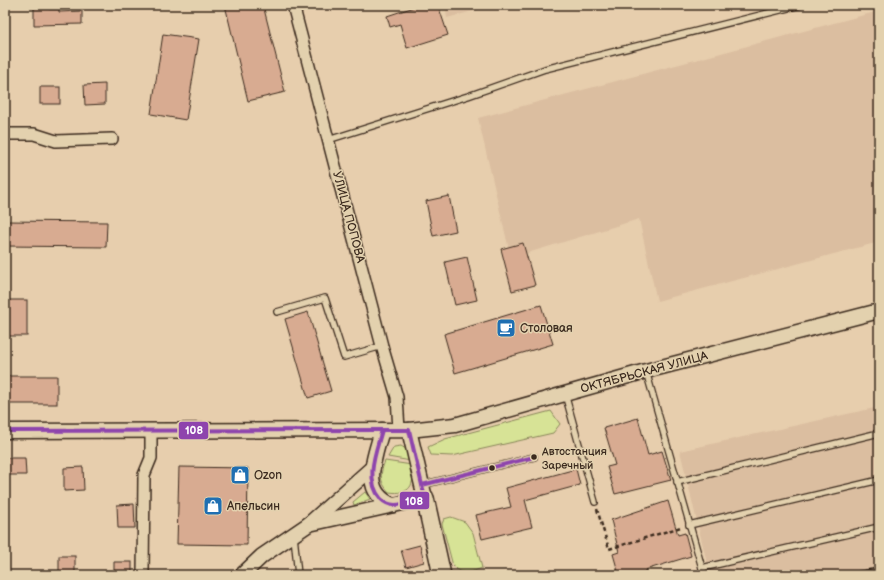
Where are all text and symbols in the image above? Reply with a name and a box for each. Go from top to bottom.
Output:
street label: УЛИЦА ПОПОВА [329,170,368,265]
cafe icon: Столовая [495,317,517,339]
place label: Столовая [520,321,573,336]
street label: ОКТЯБРЬСКАЯ УЛИЦА [579,348,710,397]
line badge: 108 [178,421,209,440]
text: 108 [185,424,203,437]
place label: Автостанция Заречный [541,445,607,472]
marker: Автостанция Заречный [529,452,539,462]
unlabelled marker [487,463,497,473]
shop icon: Ozon [229,464,251,486]
place label: Ozon [254,468,282,483]
line badge: 108 [399,491,430,510]
shop icon: Апельсин [202,495,224,517]
text: 108 [405,495,423,508]
place label: Апельсин [226,499,280,514]

